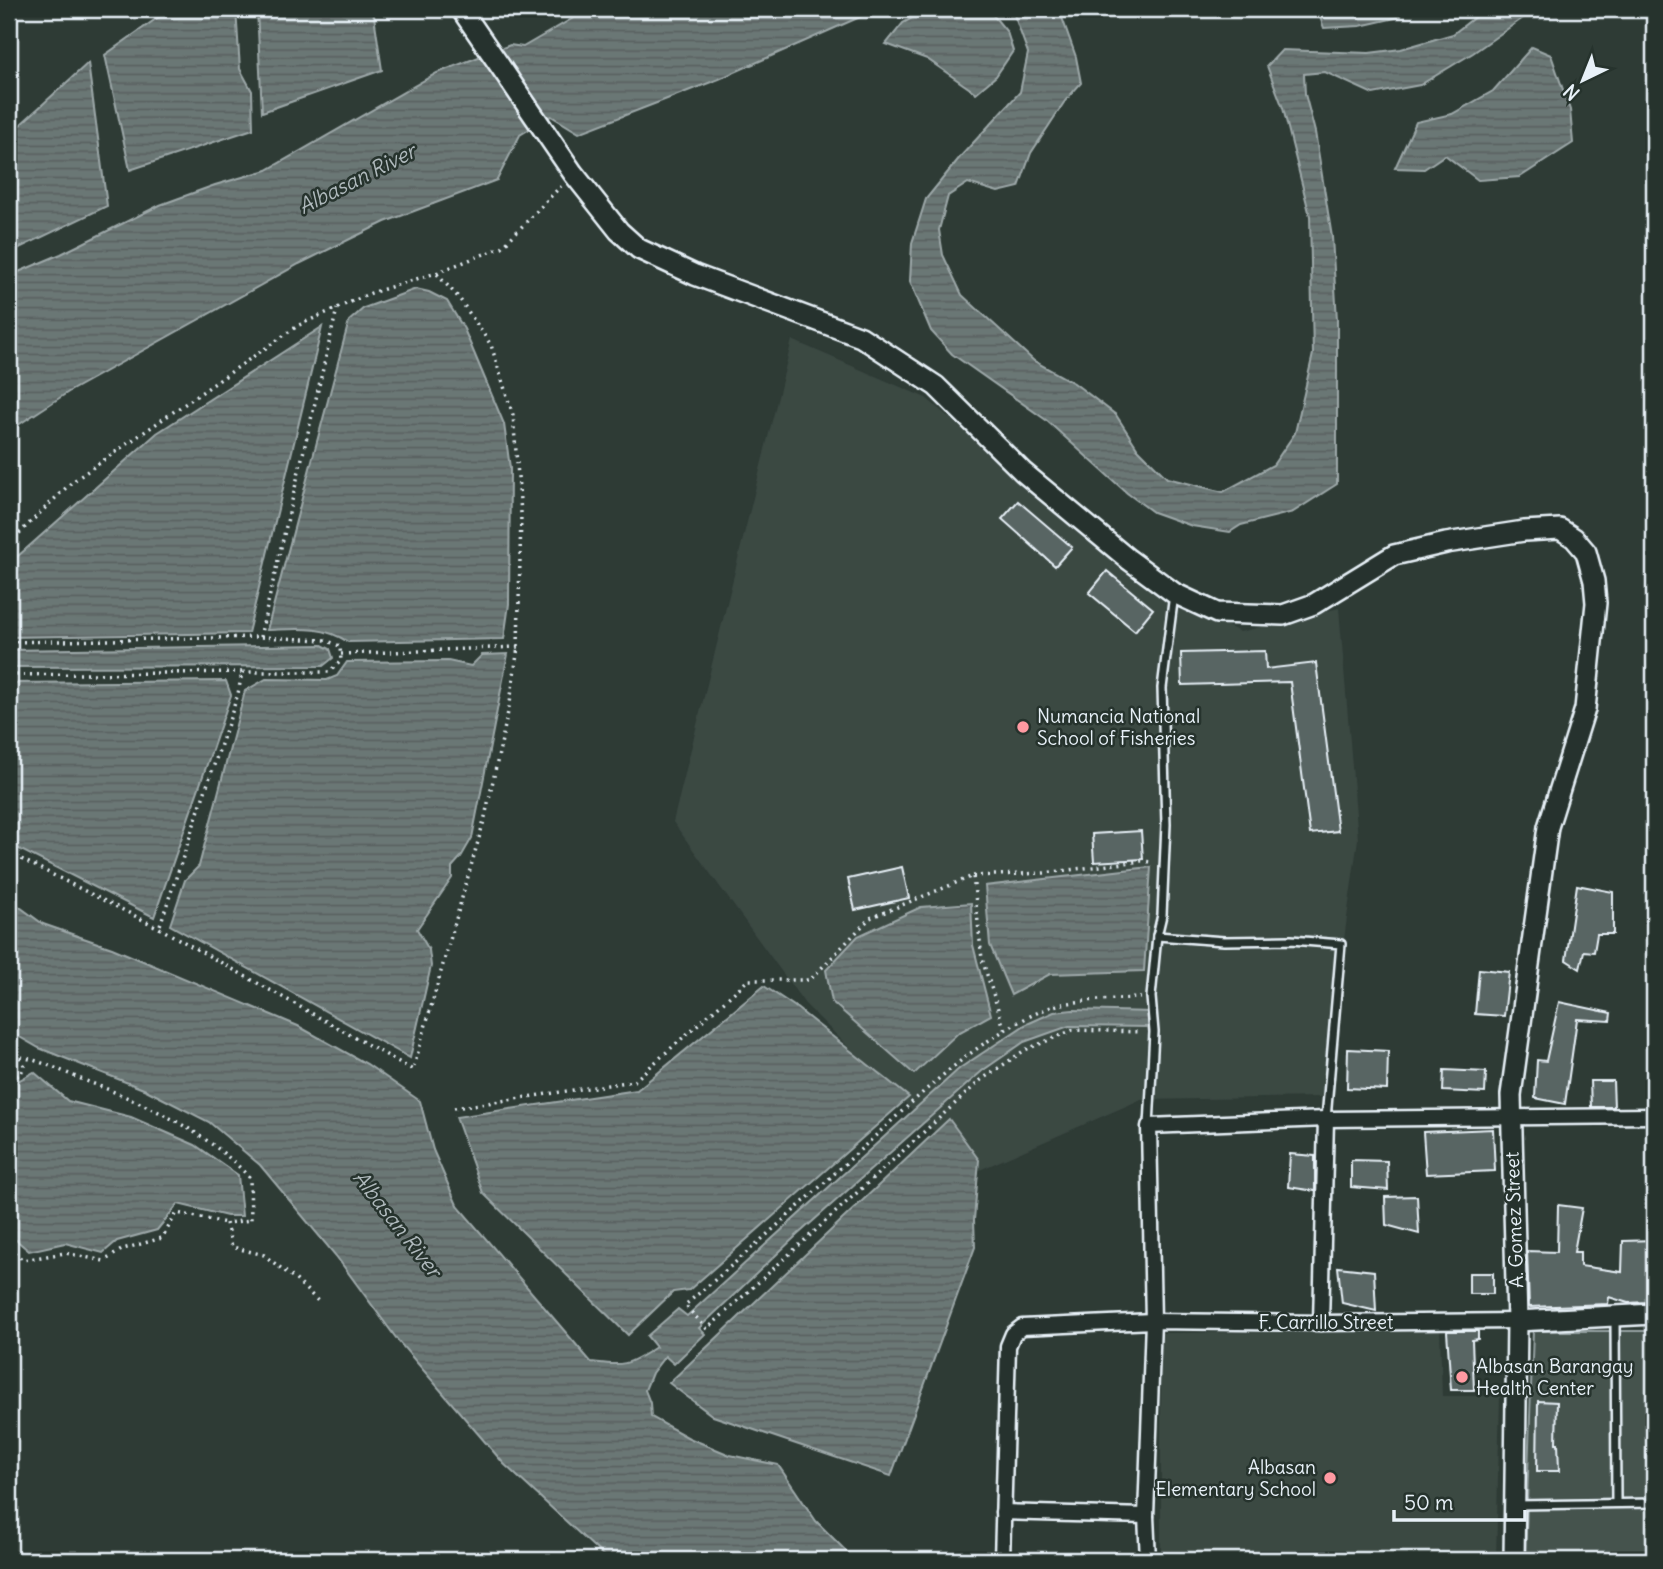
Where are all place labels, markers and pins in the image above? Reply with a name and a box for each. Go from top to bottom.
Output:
place label: Numancia National School of Fisheries [1037,704,1200,750]
marker: Numancia National School of Fisheries [1015,719,1031,735]
place label: Albasan Barangay Health Center [1476,1354,1634,1400]
marker: Albasan Barangay Health Center [1454,1369,1470,1385]
place label: Albasan Elementary School [1155,1455,1316,1501]
marker: Albasan Elementary School [1322,1470,1338,1486]

